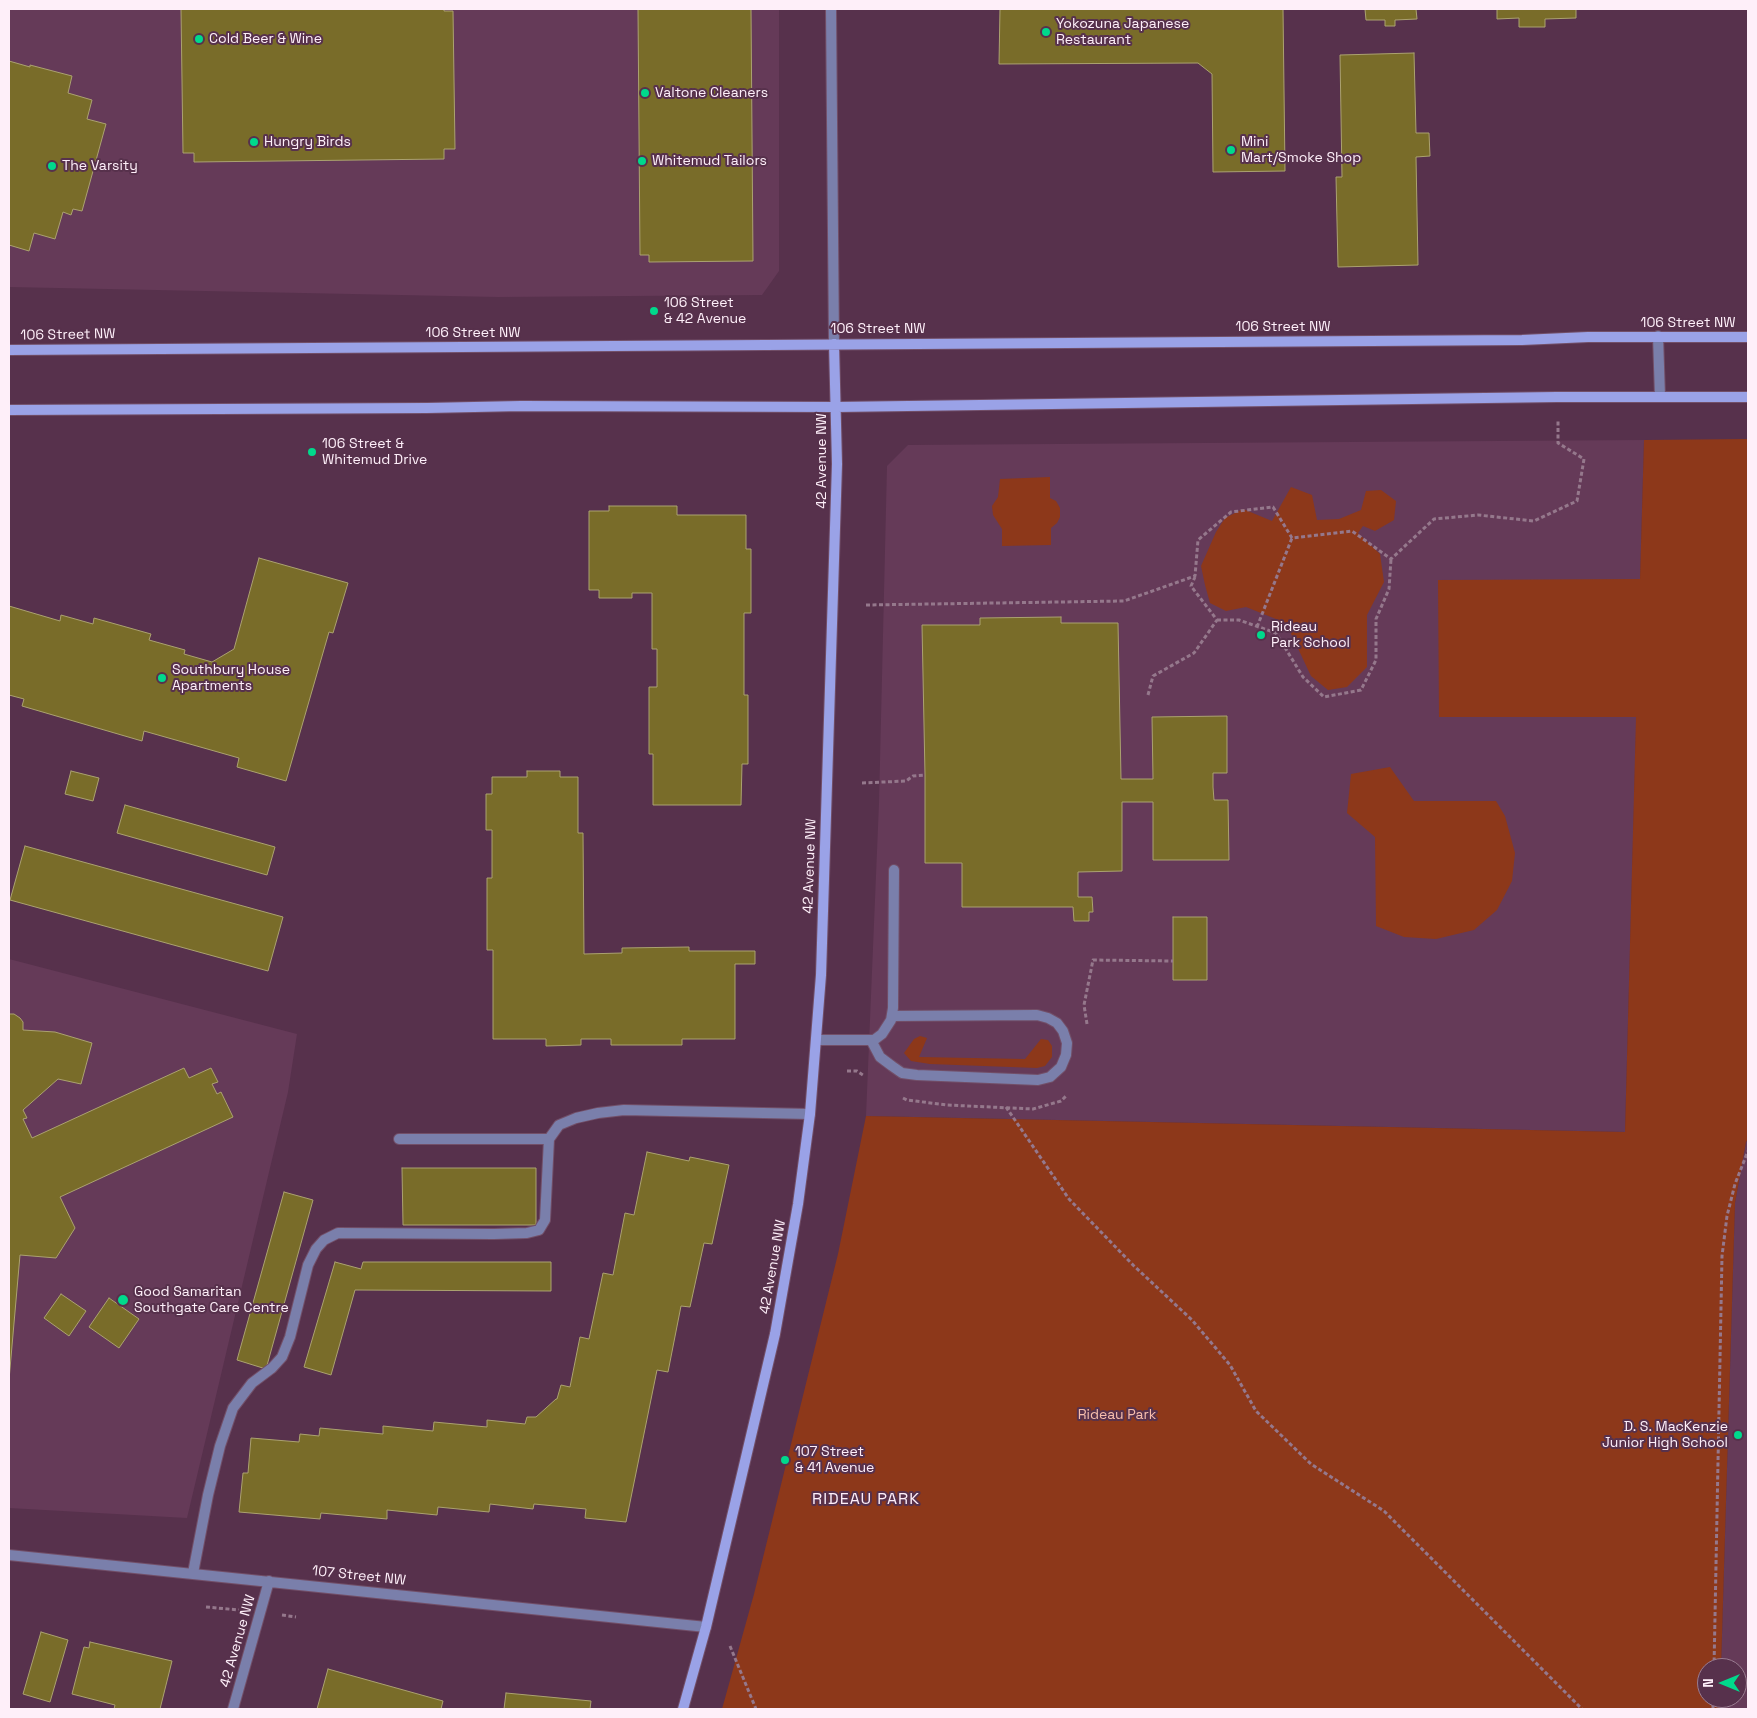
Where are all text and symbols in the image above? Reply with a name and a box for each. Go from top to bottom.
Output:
place label: Yokozuna Japanese Restaurant [1056,16,1189,48]
marker: Yokozuna Japanese Restaurant [1040,26,1052,38]
place label: Cold Beer & Wine [209,31,322,47]
marker: Cold Beer & Wine [193,33,205,45]
place label: Valtone Cleaners [655,85,768,101]
marker: Valtone Cleaners [639,87,651,99]
place label: Hungry Birds [264,134,351,150]
place label: Mini Mart/Smoke Shop [1241,134,1361,166]
marker: Hungry Birds [248,136,260,148]
marker: Mini Mart/Smoke Shop [1225,144,1237,156]
place label: Whitemud Tailors [652,153,767,169]
marker: Whitemud Tailors [636,155,648,167]
place label: The Varsity [62,158,138,174]
marker: The Varsity [46,160,58,172]
place label: 106 Street & 42 Avenue [664,295,746,328]
marker: 106 Street & 42 Avenue [648,305,660,317]
street label: 106 Street NW [1641,315,1735,331]
street label: 106 Street NW [1236,319,1330,335]
street label: 106 Street NW [831,321,925,337]
street label: 106 Street NW [426,325,520,341]
street label: 106 Street NW [20,326,116,344]
street label: 42 Avenue NW [814,413,830,509]
place label: 106 Street & Whitemud Drive [322,436,427,468]
marker: 106 Street & Whitemud Drive [306,446,318,458]
place label: Rideau Park School [1271,619,1350,652]
marker: Rideau Park School [1255,629,1267,641]
place label: Southbury House Apartments [172,662,290,694]
marker: Southbury House Apartments [156,672,168,684]
street label: 42 Avenue NW [800,818,820,914]
street label: 42 Avenue NW [756,1219,790,1315]
place label: Good Samaritan Southgate Care Centre [134,1284,289,1316]
marker: Good Samaritan Southgate Care Centre [116,1293,130,1307]
park label: Rideau Park [1078,1407,1156,1423]
place label: D. S. MacKenzie Junior High School [1602,1419,1728,1451]
marker: D. S. MacKenzie Junior High School [1732,1429,1744,1441]
place label: 107 Street & 41 Avenue [795,1444,874,1476]
marker: 107 Street & 41 Avenue [779,1454,791,1466]
district label: RIDEAU PARK [811,1490,921,1510]
street label: 107 Street NW [311,1563,407,1589]
street label: 42 Avenue NW [217,1593,259,1689]
north arrow [1697,1658,1747,1708]
text: N [1699,1678,1717,1688]

